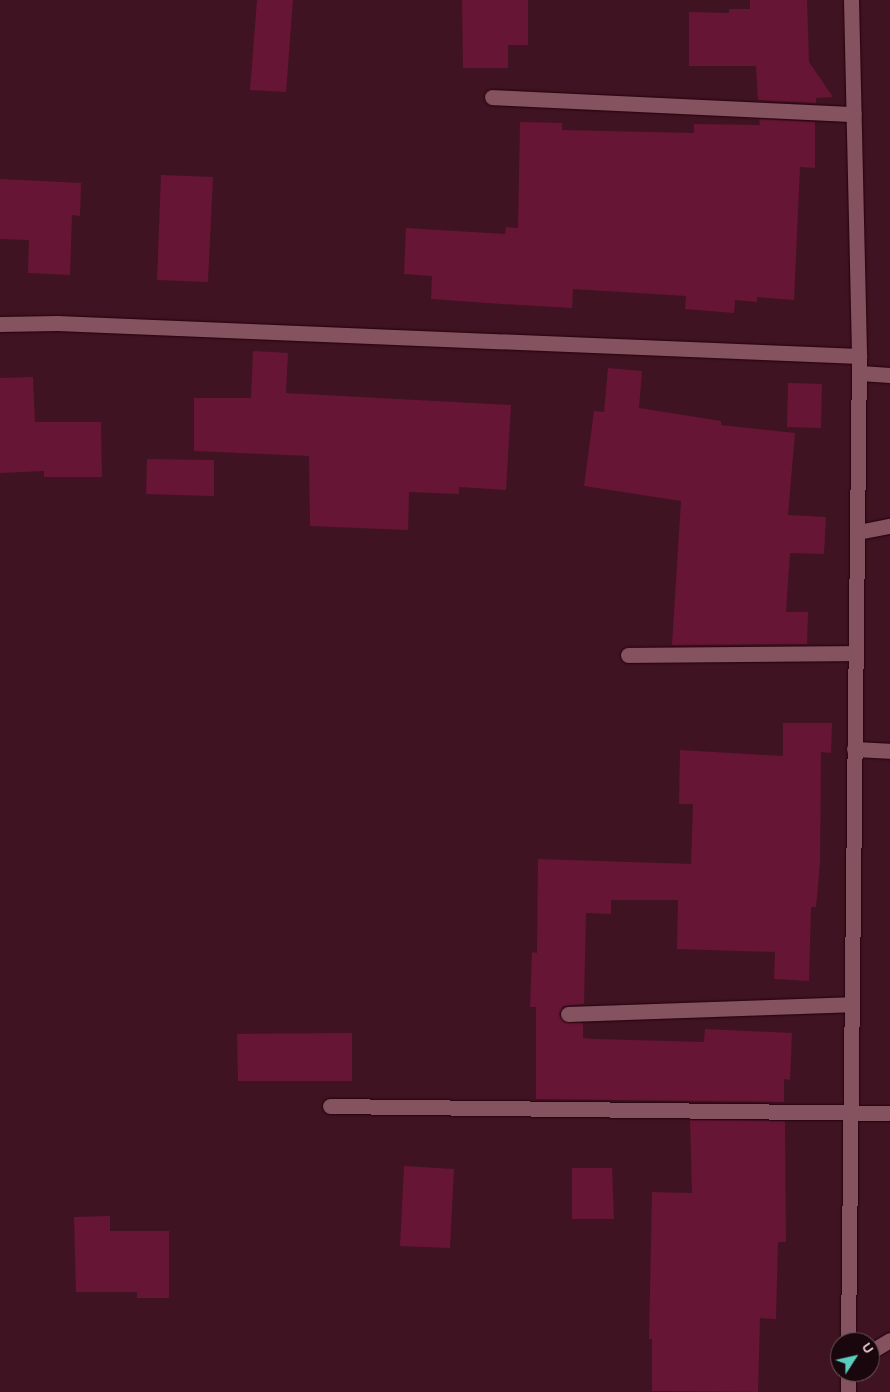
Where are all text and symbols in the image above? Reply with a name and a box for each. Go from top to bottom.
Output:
north arrow [830,1332,880,1382]
text: U [857,1340,877,1358]

